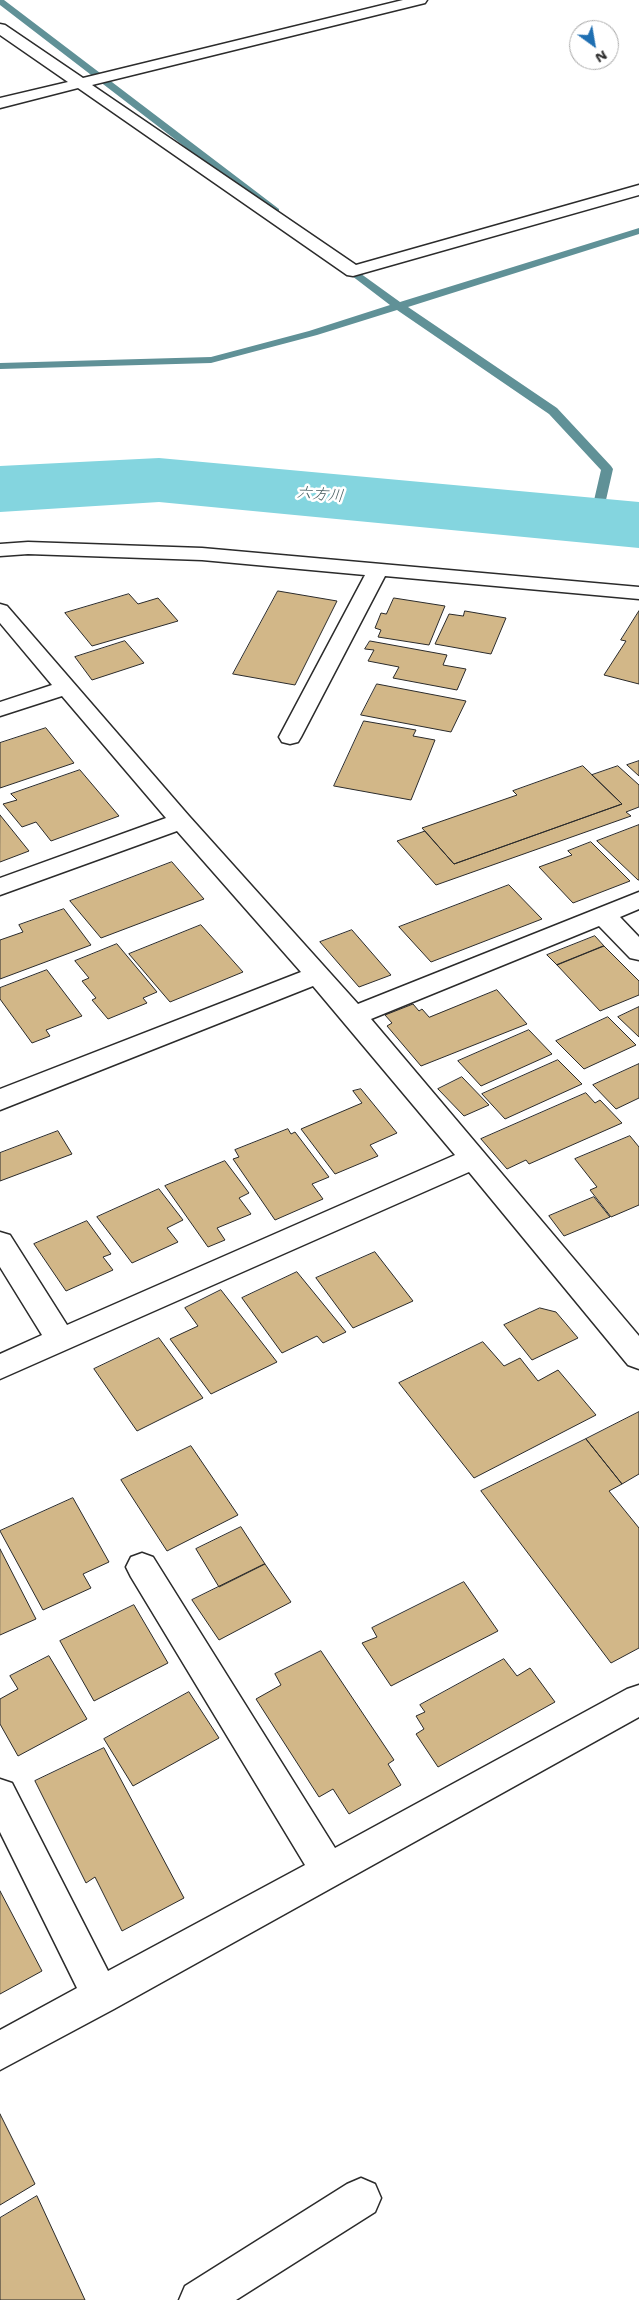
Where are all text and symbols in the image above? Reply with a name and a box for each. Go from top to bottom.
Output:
north arrow [569,20,619,70]
text: N [592,46,611,67]
water label: 六方川 [295,483,345,507]

